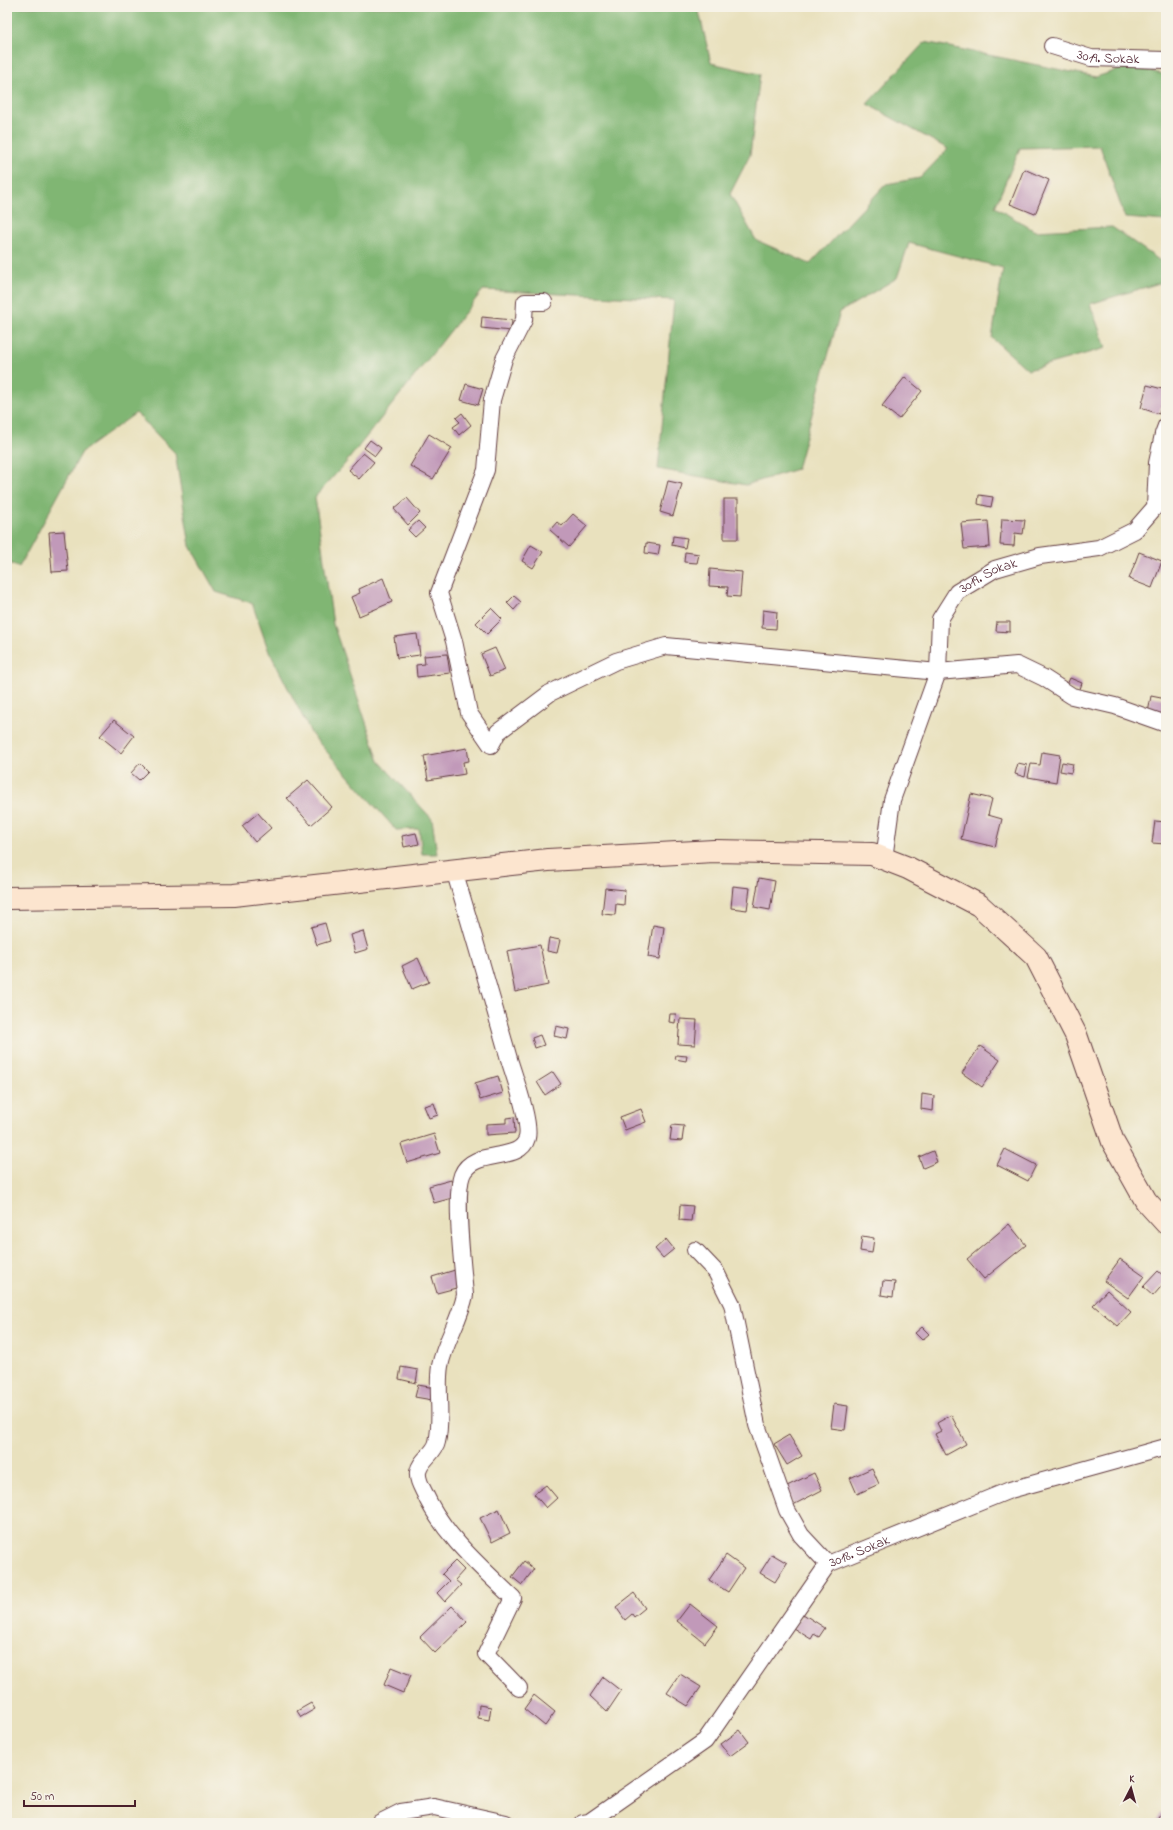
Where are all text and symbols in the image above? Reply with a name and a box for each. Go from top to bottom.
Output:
street label: 3019. Sokak [1074,44,1141,70]
street label: 3019. Sokak [955,552,1020,599]
street label: 3018. Sokak [826,1529,894,1573]
north arrow [1111,1768,1151,1808]
text: K [1128,1771,1136,1787]
scale bar [24,1782,135,1808]
text: 50 m [30,1788,54,1806]

